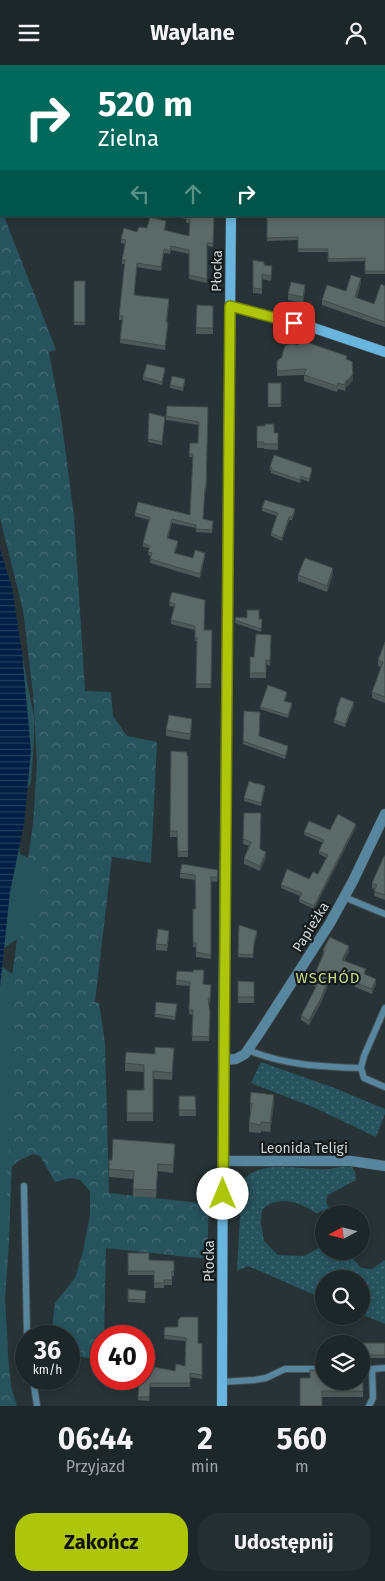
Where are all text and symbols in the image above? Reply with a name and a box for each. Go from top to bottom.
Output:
icon: menu [15,19,43,47]
text: Waylane [150,19,235,46]
icon: person [342,19,370,47]
text: 520 m [98,83,193,125]
icon: right [15,85,80,150]
text: Zielna [98,125,159,152]
icon: left [126,180,154,208]
icon: ahead [179,180,207,208]
icon: right [232,180,260,208]
street label: Płocka [208,250,226,292]
pin [273,302,315,344]
icon: arrive [280,309,308,337]
street label: Papieżka [289,899,333,955]
district label: WSCHÓD [295,969,361,987]
street label: Leonida Teligi [260,1140,348,1157]
position arrow [196,1167,248,1219]
north arrow [315,1205,370,1260]
map controls [315,1205,370,1390]
street label: Płocka [201,1240,218,1282]
button: search [315,1270,370,1325]
speed limit sign: 40 [90,1325,155,1390]
button: layers [315,1335,370,1390]
text: 36 [34,1336,61,1366]
text: km/h [33,1363,62,1377]
text: 06:44 [58,1421,133,1457]
text: 2 [197,1421,213,1457]
text: 560 [277,1421,327,1457]
text: Przyjazd [66,1457,125,1476]
text: min [191,1457,219,1476]
text: m [295,1457,309,1476]
button: Zakończ [15,1513,188,1571]
button: Udostępnij [198,1513,370,1571]

